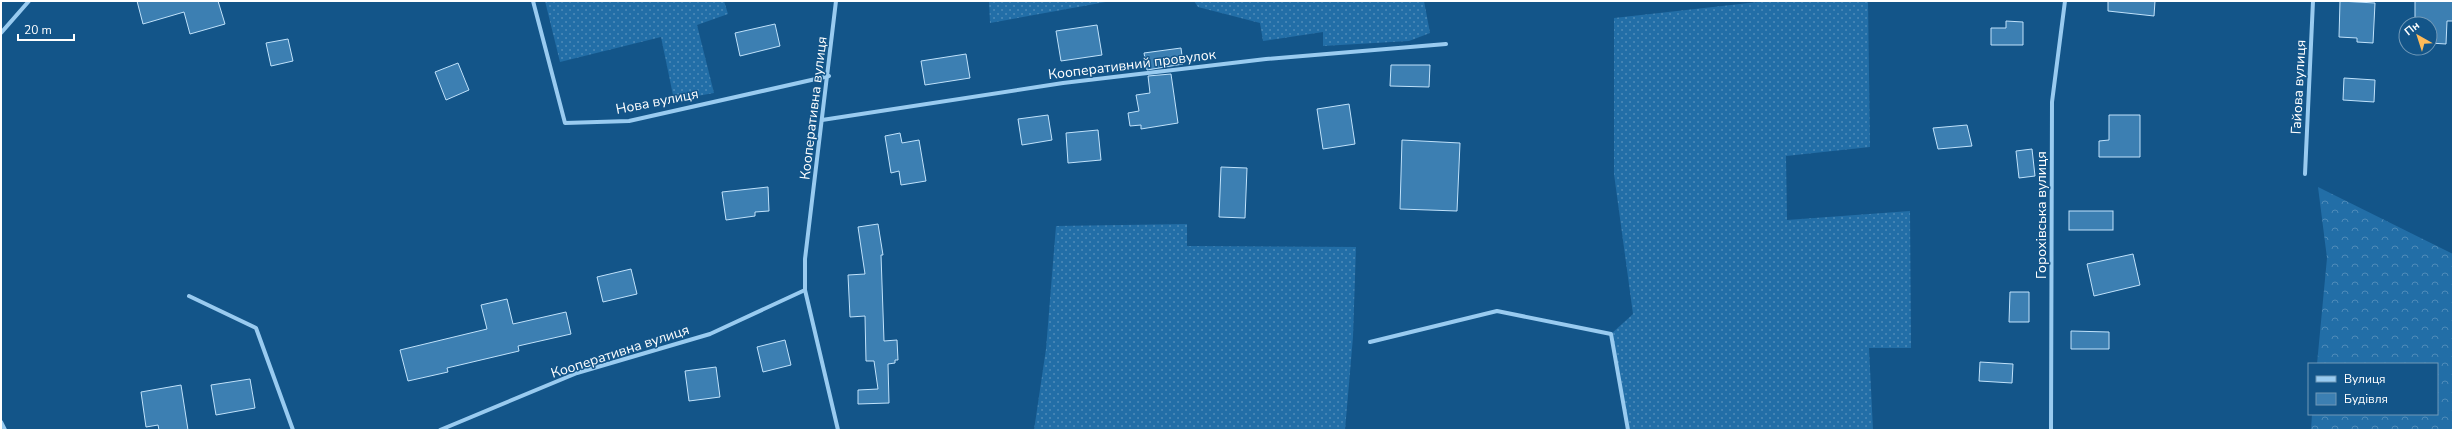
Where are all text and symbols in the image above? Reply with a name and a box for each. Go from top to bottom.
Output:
scale bar [18,16,74,42]
north arrow [2398,16,2438,56]
text: Пн [2401,18,2423,39]
text: 20 m [24,22,52,38]
street label: Кооперативна вулиця [795,35,832,181]
street label: Гайова вулиця [2287,39,2310,135]
street label: Кооперативний провулок [1047,45,1218,84]
street label: Нова вулиця [614,84,700,119]
street label: Горохівська вулиця [2032,151,2051,279]
street label: Кооперативна вулиця [549,320,692,383]
legend [2308,363,2438,415]
text: Вулиця [2344,371,2386,387]
text: Будівля [2344,391,2388,407]

